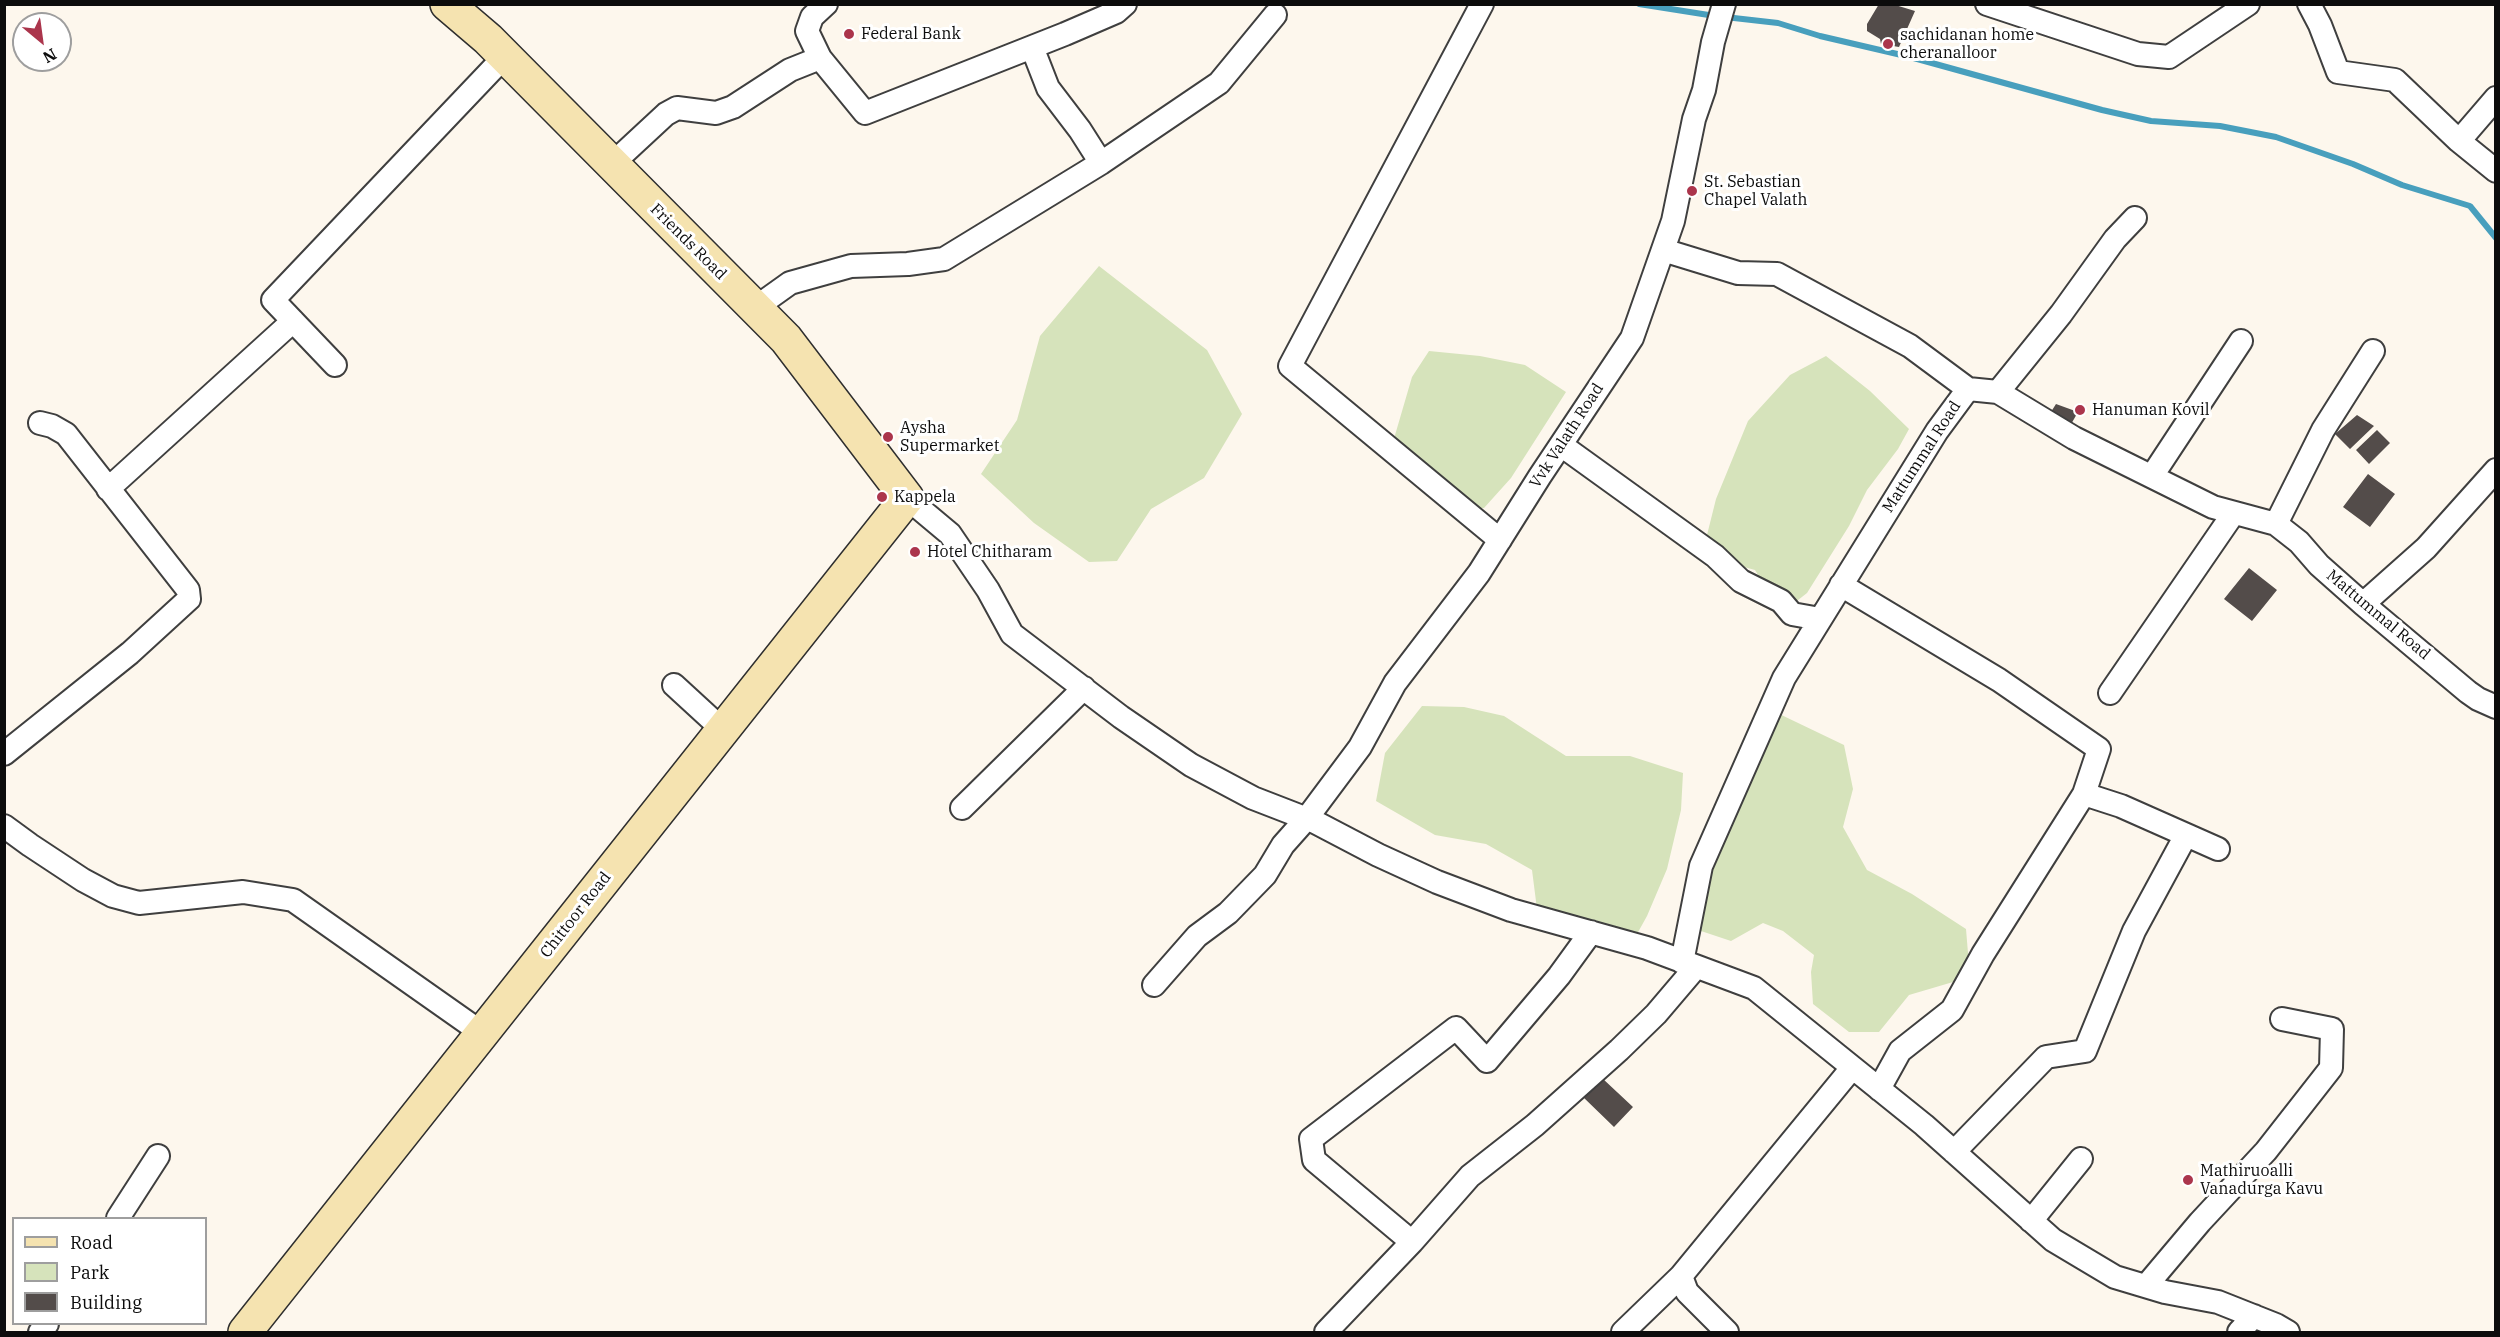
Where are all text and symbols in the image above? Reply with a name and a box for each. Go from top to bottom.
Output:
north arrow [12,12,72,72]
place label: Federal Bank [861,24,961,44]
place label: sachidanan home cheranalloor [1900,25,2034,63]
marker: Federal Bank [842,27,856,41]
marker: sachidanan home cheranalloor [1881,37,1895,51]
text: N [39,44,60,68]
place label: St. Sebastian Chapel Valath [1704,172,1807,210]
marker: St. Sebastian Chapel Valath [1685,184,1699,198]
street label: Friends Road [646,200,730,284]
street label: Vvk Valath Road [1526,380,1608,492]
street label: Mattummal Road [1879,397,1965,517]
place label: Hanuman Kovil [2092,400,2210,420]
marker: Hanuman Kovil [2073,403,2087,417]
place label: Aysha Supermarket [900,418,999,456]
marker: Aysha Supermarket [881,430,895,444]
place label: Kappela [894,487,956,507]
marker: Kappela [875,490,889,504]
place label: Hotel Chitharam [927,542,1052,562]
marker: Hotel Chitharam [908,545,922,559]
street label: Mattummal Road [2322,566,2434,664]
street label: Chittoor Road [537,868,615,962]
place label: Mathiruoalli Vanadurga Kavu [2200,1161,2323,1199]
marker: Mathiruoalli Vanadurga Kavu [2181,1173,2195,1187]
legend [12,1217,207,1325]
text: Road [70,1231,113,1254]
text: Park [70,1261,109,1284]
text: Building [70,1291,142,1314]

